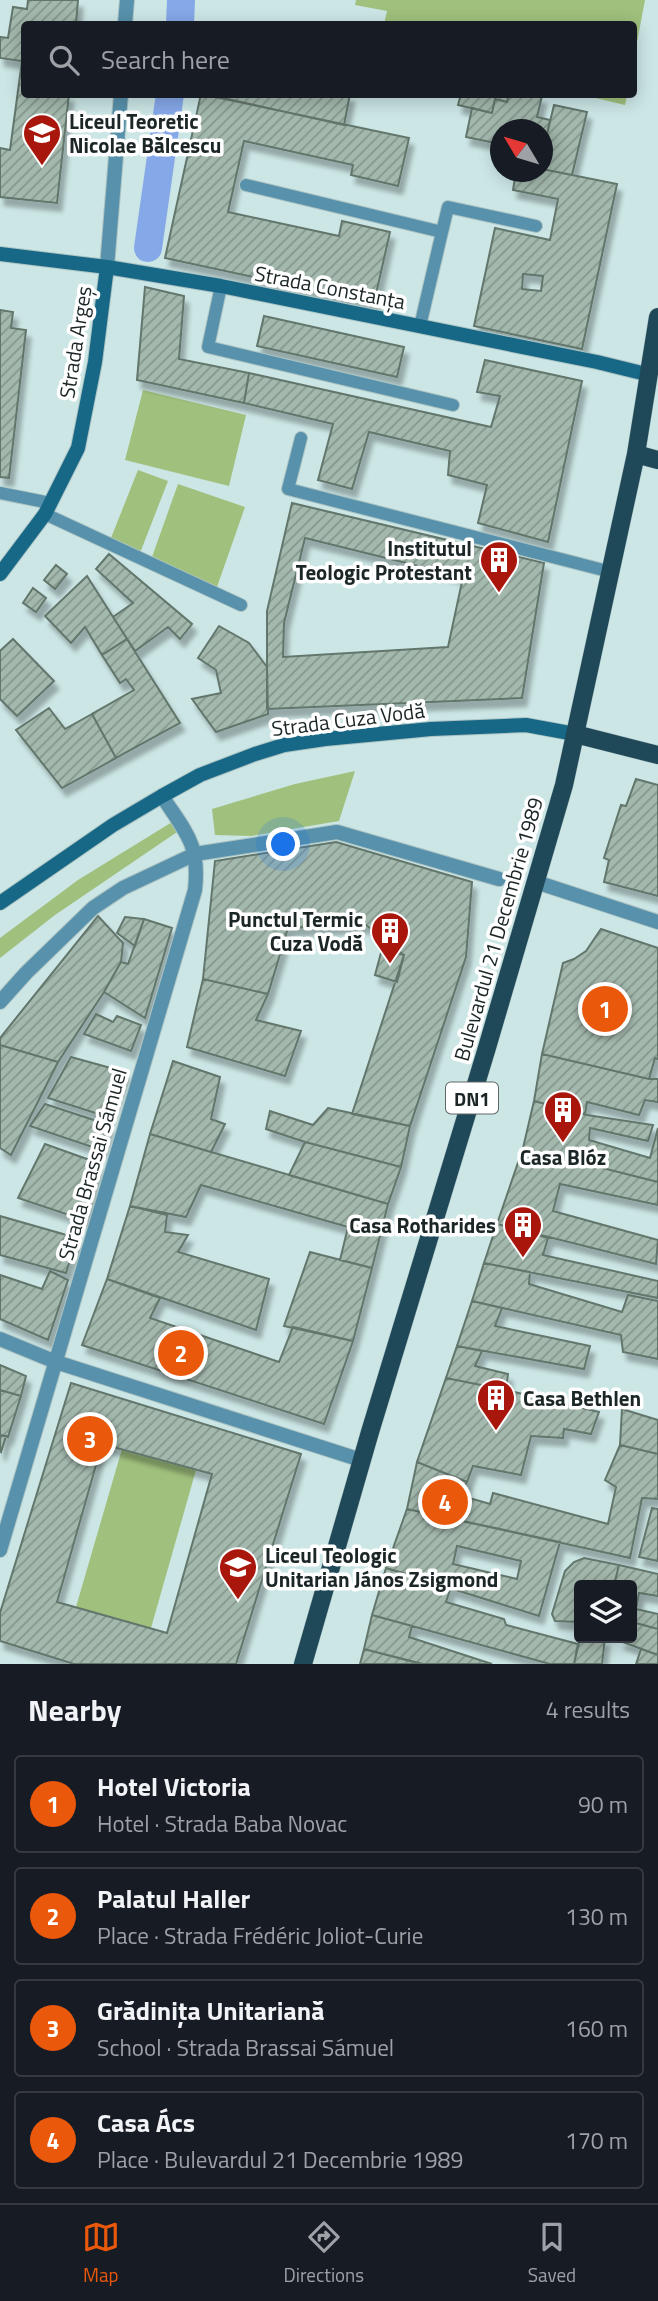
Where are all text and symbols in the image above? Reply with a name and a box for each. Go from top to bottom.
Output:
search box [21,21,637,98]
text: Search here [101,40,230,79]
icon: search [45,41,83,79]
place label: Liceul Teoretic Nicolae Bălcescu [69,105,221,161]
school or university icon: Liceul Teoretic Nicolae Bălcescu [21,112,63,167]
north arrow [490,119,553,182]
street label: Strada Constanța [252,257,409,317]
street label: Strada Argeș [50,283,100,401]
place label: Institutul Teologic Protestant [296,532,472,588]
building icon: Institutul Teologic Protestant [478,539,520,594]
street label: Strada Cuza Vodă [270,694,427,744]
street label: Bulevardul 21 Decembrie 1989 [445,793,551,1065]
your location [266,827,300,861]
place label: Punctul Termic Cuza Vodă [228,903,363,959]
building icon: Punctul Termic Cuza Vodă [369,910,411,965]
pin: 1 [582,983,628,1035]
street label: Strada Brassai Sámuel [49,1064,135,1264]
road number: DN1 [446,1082,498,1114]
building icon: Casa Blóz [542,1089,584,1144]
place label: Casa Blóz [520,1141,606,1173]
building icon: Casa Rotharides [502,1204,544,1259]
place label: Casa Rotharides [349,1209,496,1241]
pin: 2 [158,1327,204,1379]
building icon: Casa Bethlen [475,1377,517,1432]
place label: Casa Bethlen [523,1382,641,1414]
pin: 3 [67,1413,113,1465]
pin: 4 [422,1476,468,1528]
place label: Liceul Teologic Unitarian János Zsigmond [265,1539,498,1595]
school or university icon: Liceul Teologic Unitarian János Zsigmond [217,1546,259,1601]
map controls [574,1580,637,1643]
button: layers [574,1580,637,1643]
text: Nearby [28,1687,121,1733]
text: 4 results [546,1692,630,1727]
text: Hotel Victoria [97,1767,251,1806]
text: 1 [47,1787,59,1822]
text: 90 m [578,1787,628,1822]
text: Hotel · Strada Baba Novac [97,1806,347,1841]
text: Palatul Haller [97,1879,250,1918]
text: 2 [47,1899,59,1934]
text: 130 m [565,1899,628,1934]
text: Place · Strada Frédéric Joliot-Curie [97,1918,423,1953]
text: Grădinița Unitariană [97,1991,324,2030]
text: 3 [47,2011,59,2046]
text: 160 m [565,2011,628,2046]
text: School · Strada Brassai Sámuel [97,2030,394,2065]
text: Casa Ács [97,2103,195,2142]
text: 4 [47,2123,59,2158]
text: 170 m [565,2123,628,2158]
text: Place · Bulevardul 21 Decembrie 1989 [97,2142,463,2177]
tab: Map [82,2218,120,2289]
tab: Directions [284,2218,364,2289]
tab: Saved [528,2218,576,2289]

